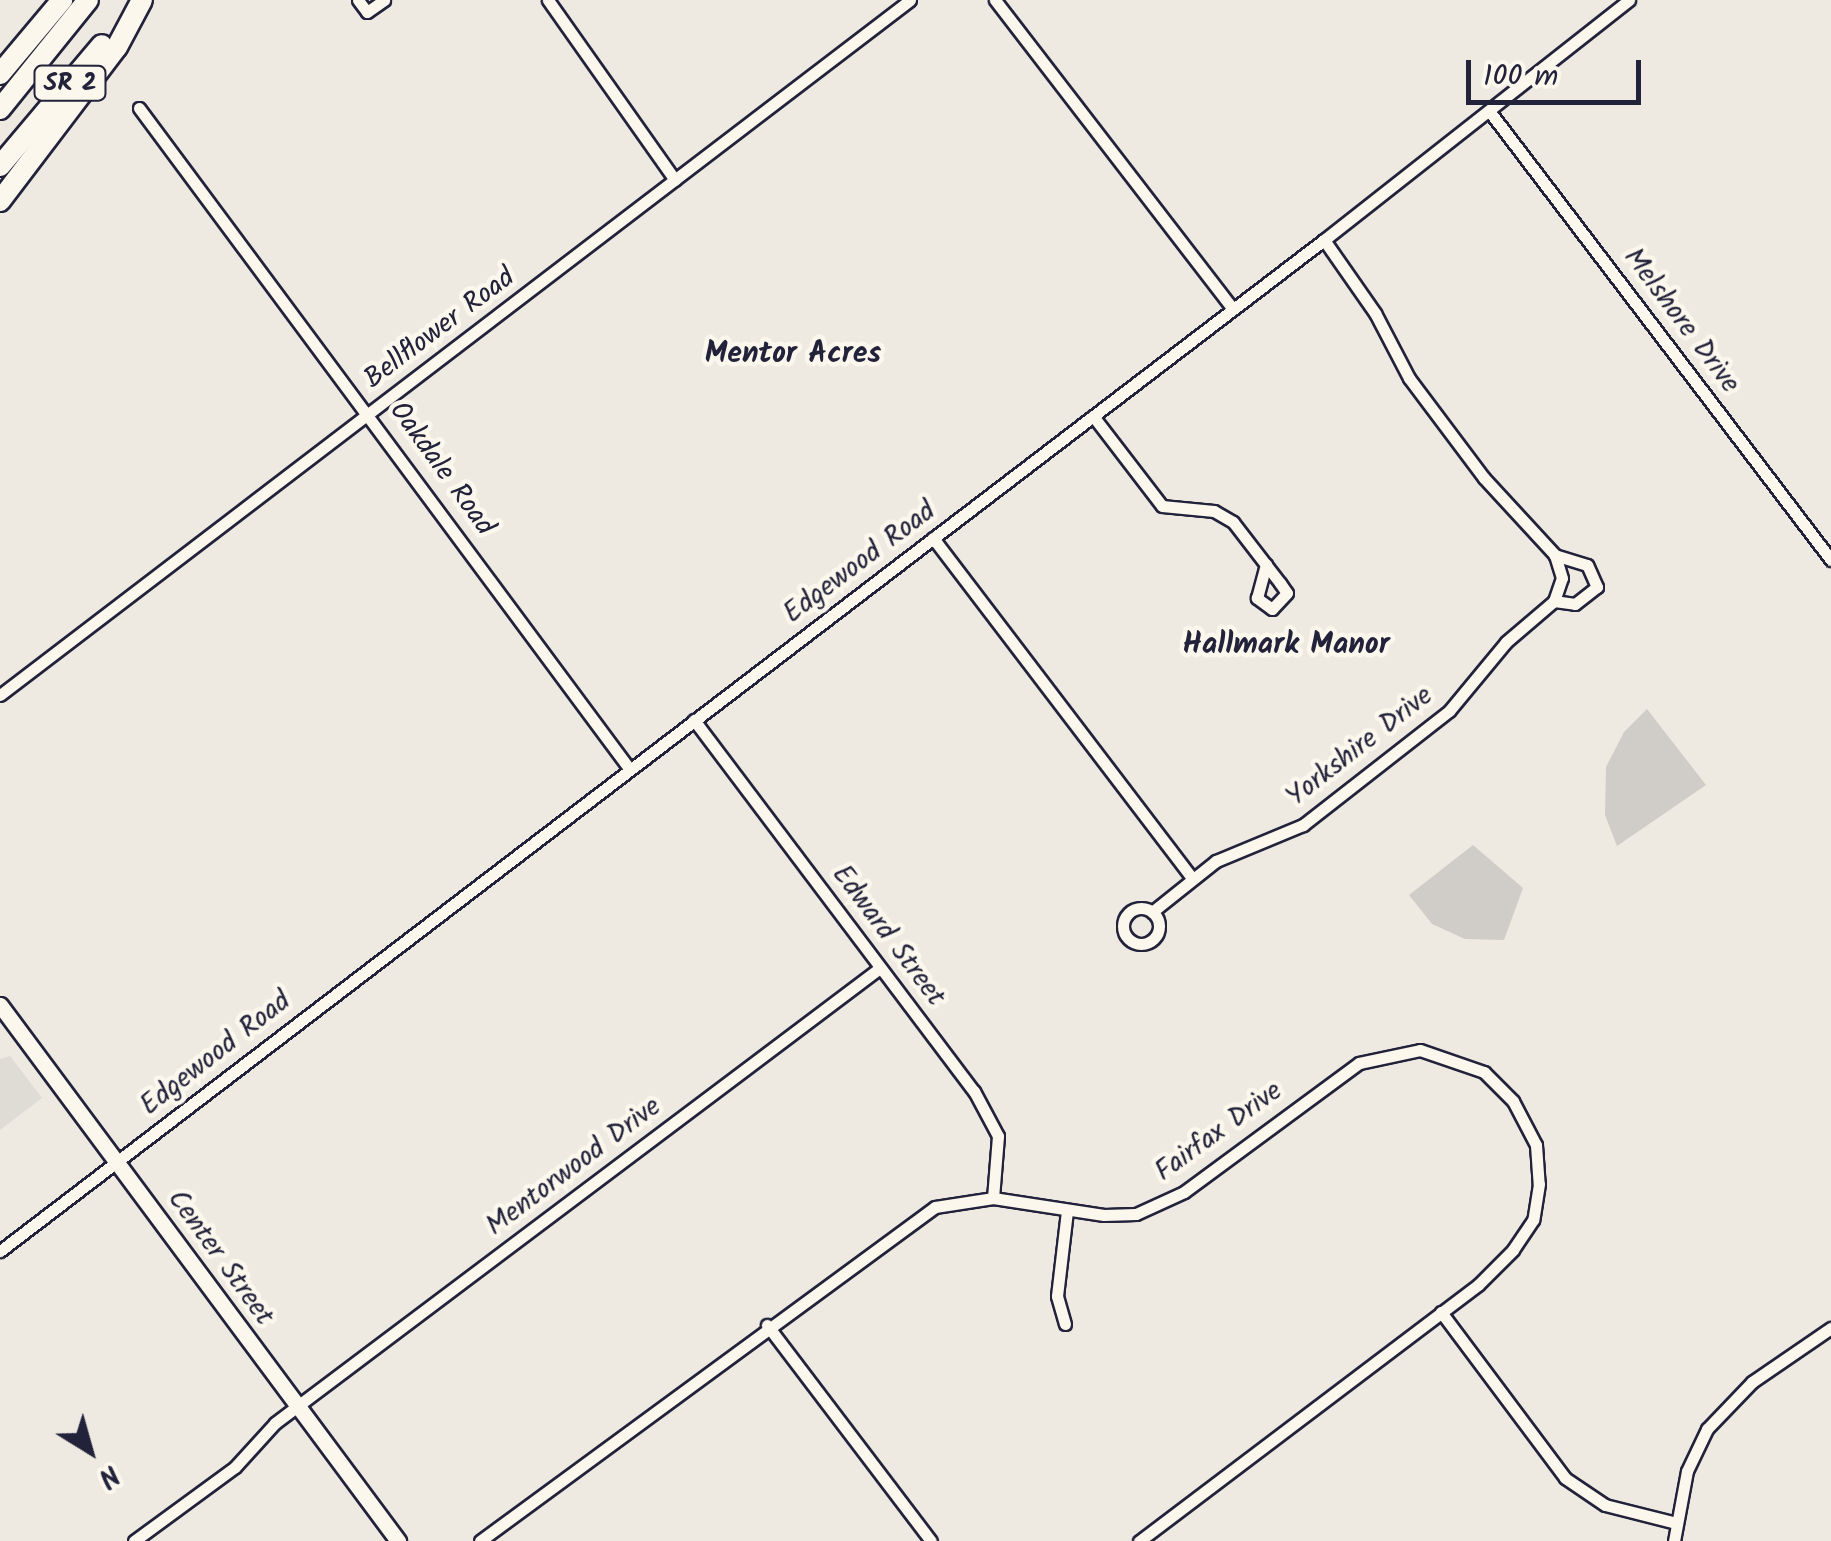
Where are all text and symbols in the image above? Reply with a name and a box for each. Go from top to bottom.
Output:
scale bar [1471,40,1646,102]
text: 100 m [1483,53,1558,101]
road number: SR 2 [32,63,108,103]
street label: Melshore Drive [1616,242,1746,400]
street label: Bellflower Road [358,261,522,397]
district label: Mentor Acres [705,336,881,372]
street label: Oakdale Road [381,395,501,543]
street label: Edgewood Road [777,495,943,631]
district label: Hallmark Manor [1183,627,1389,663]
street label: Yorkshire Drive [1280,679,1440,815]
street label: Edward Street [824,859,952,1013]
street label: Edgewood Road [134,985,298,1123]
street label: Fairfax Drive [1149,1075,1289,1189]
street label: Mentorwood Drive [480,1090,668,1244]
street label: Center Street [160,1184,280,1332]
north arrow [40,1401,140,1501]
text: N [88,1452,129,1499]

